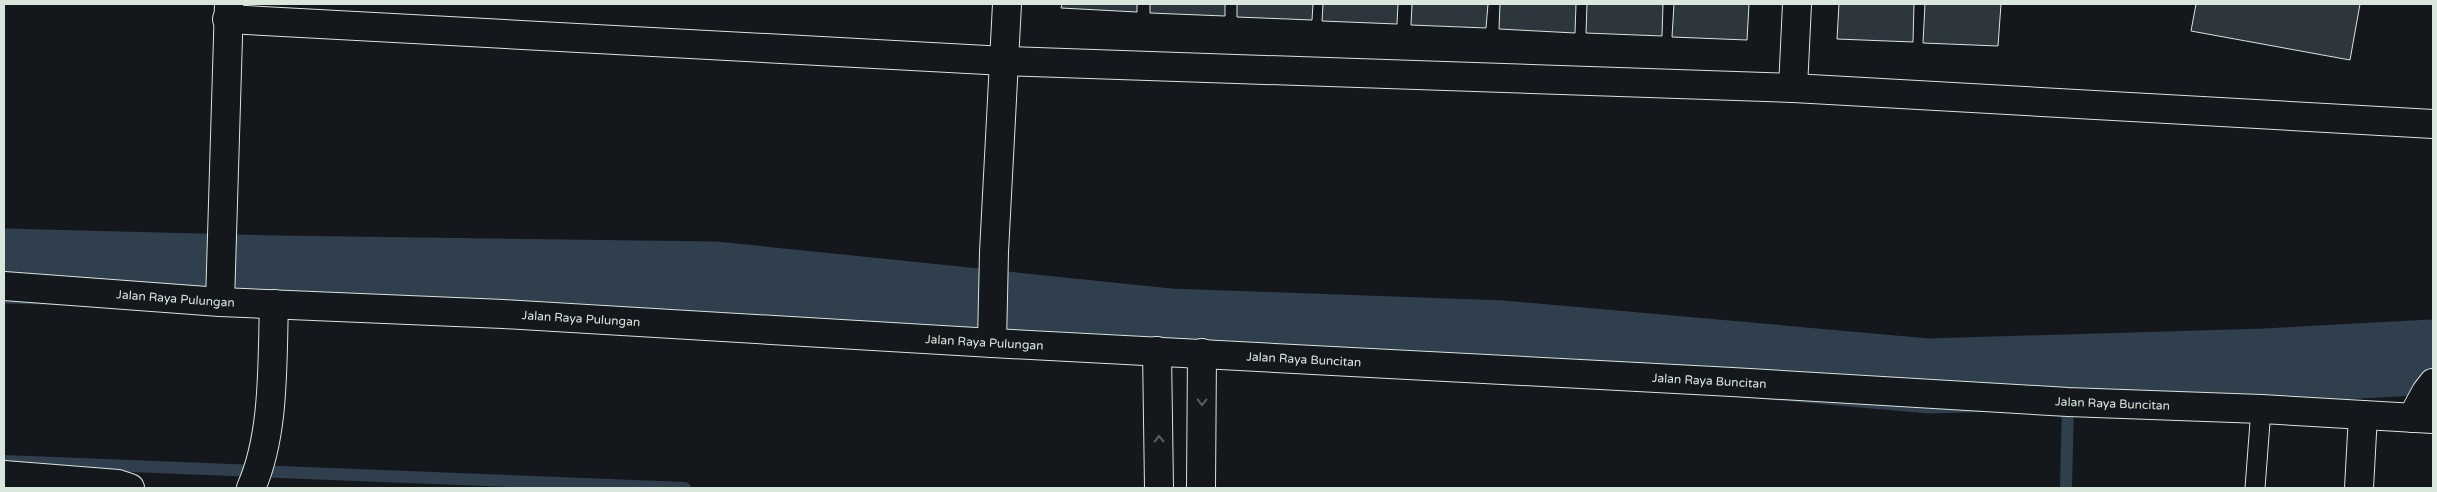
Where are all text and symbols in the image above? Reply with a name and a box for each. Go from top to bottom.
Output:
street label: Jalan Raya Pulungan [116,287,235,310]
street label: Jalan Raya Pulungan [521,308,641,329]
street label: Jalan Raya Pulungan [925,332,1044,353]
street label: Jalan Raya Buncitan [1246,349,1362,369]
street label: Jalan Raya Buncitan [1652,371,1767,391]
street label: Jalan Raya Buncitan [2055,394,2170,413]
one-way arrow [1197,398,1207,406]
one-way arrow [1154,434,1164,442]

